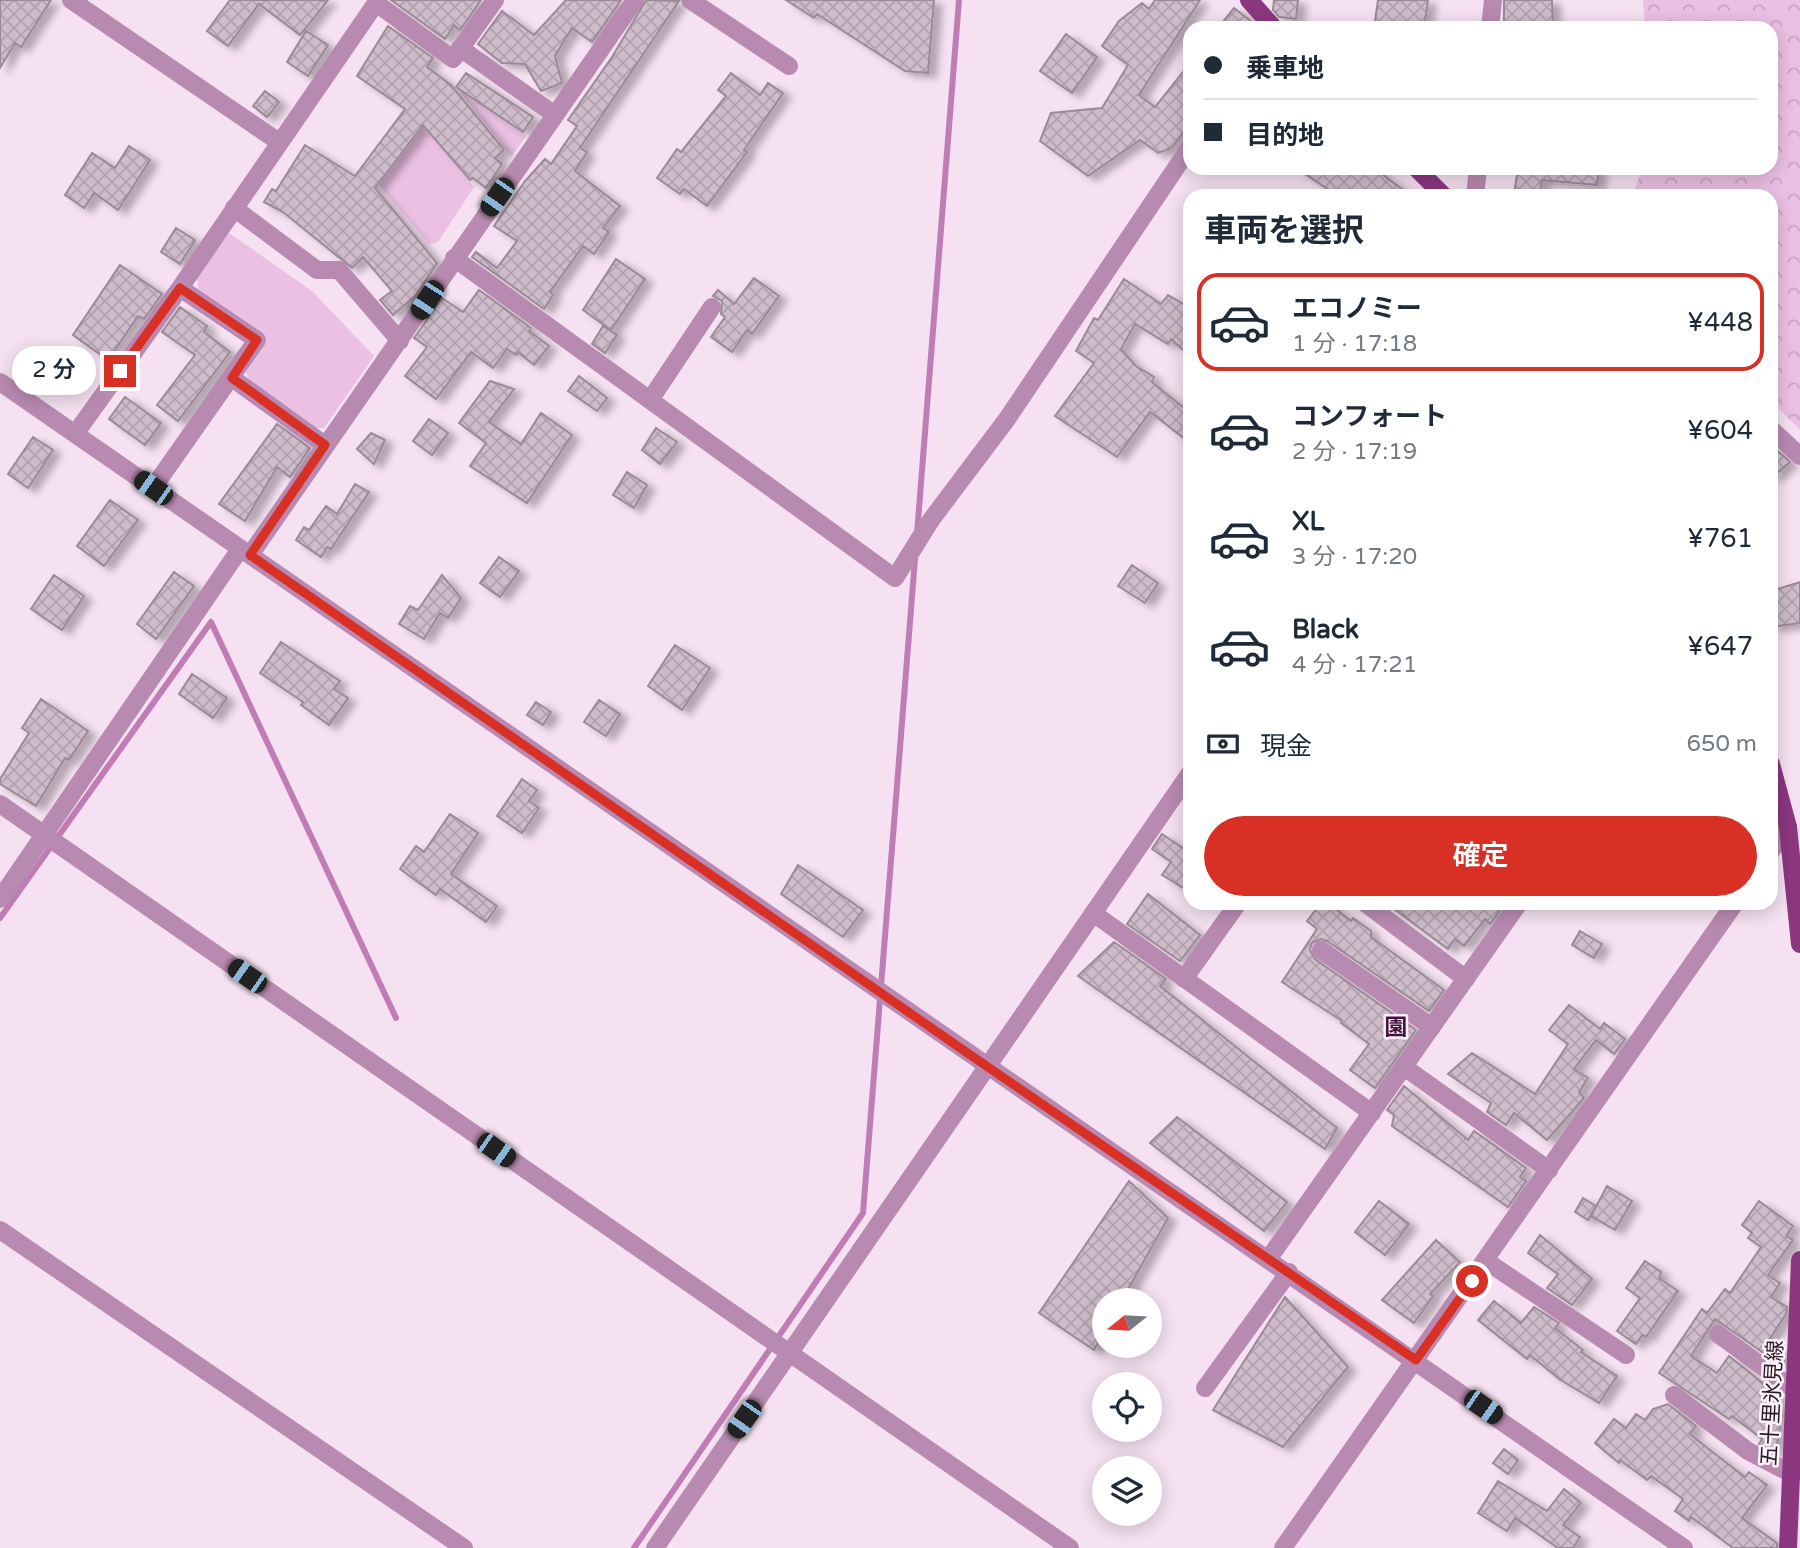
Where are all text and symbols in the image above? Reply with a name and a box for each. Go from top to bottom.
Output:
text: 乗車地 [1246,53,1324,84]
text: 目的地 [1246,120,1324,151]
car [477,174,518,220]
text: 車両を選択 [1204,212,1364,250]
car [407,277,448,323]
icon: car [1208,291,1271,354]
text: エコノミー [1292,293,1422,324]
text: ¥448 [1687,307,1753,338]
text: 1 分 · 17:18 [1292,330,1417,358]
callout: 2 分 [11,346,96,396]
route end [104,355,136,387]
text: 2 分 [32,356,76,384]
icon: car [1208,399,1271,462]
text: コンフォート [1292,401,1447,432]
text: ¥604 [1687,415,1753,446]
text: 2 分 · 17:19 [1292,438,1417,466]
car [130,467,177,509]
text: XL [1292,506,1324,537]
icon: car [1208,507,1271,570]
text: ¥761 [1687,523,1753,554]
text: 3 分 · 17:20 [1292,543,1417,571]
text: Black [1292,614,1359,645]
icon: car [1208,615,1271,678]
text: ¥647 [1687,631,1753,662]
text: 4 分 · 17:21 [1292,651,1417,679]
icon: cash [1204,725,1242,763]
text: 650 m [1687,730,1757,758]
text: 現金 [1260,731,1312,762]
button: 確定 [1204,816,1757,896]
car [224,955,271,997]
district label: 園 [1385,1014,1408,1042]
car [473,1129,520,1171]
route start [1456,1265,1488,1297]
north arrow [1092,1288,1162,1358]
map controls [1092,1288,1162,1526]
street label: 五十里氷見線 [1757,1339,1788,1467]
button: locate [1092,1372,1162,1442]
car [1460,1386,1507,1428]
car [724,1396,765,1442]
button: layers [1092,1456,1162,1526]

